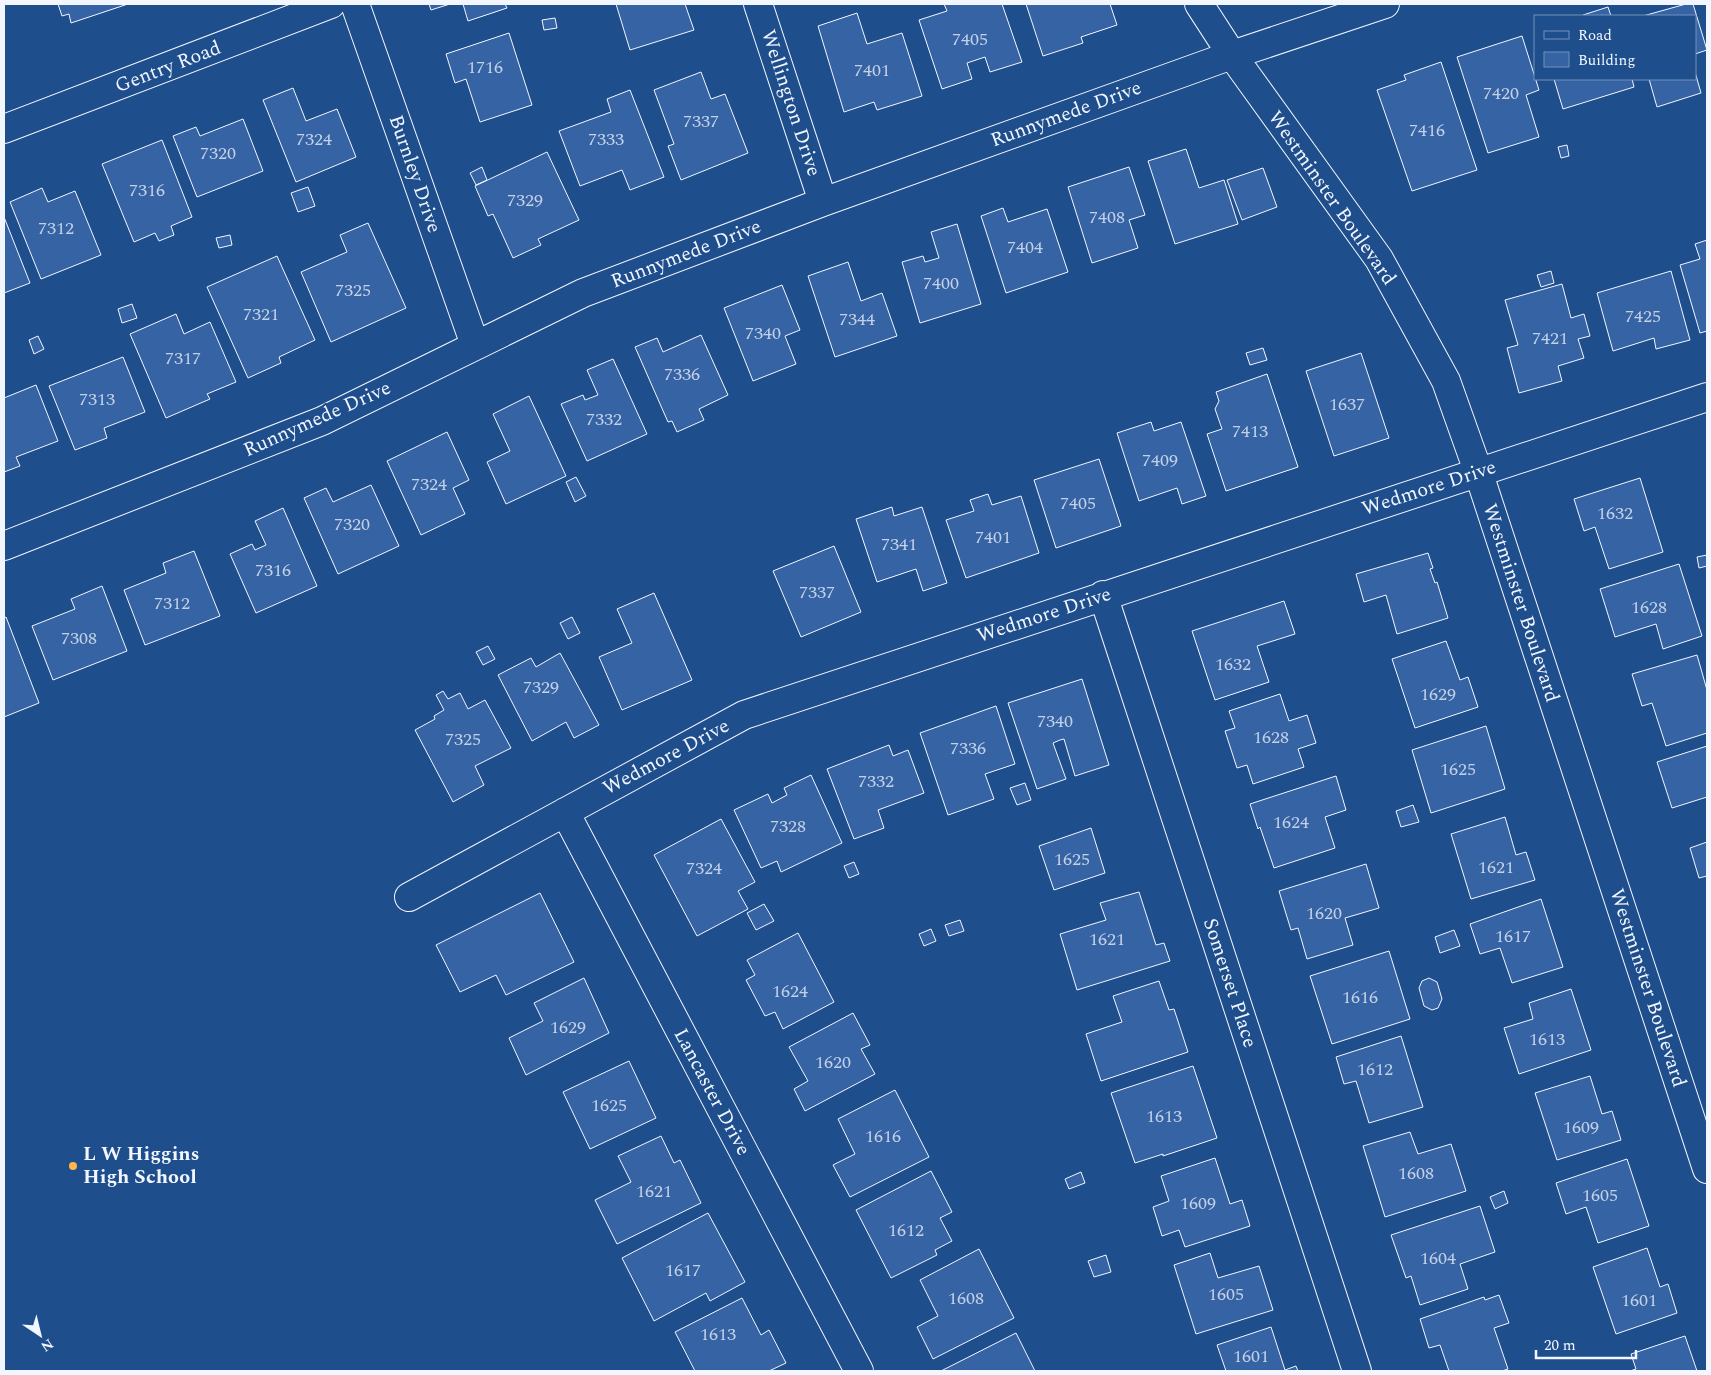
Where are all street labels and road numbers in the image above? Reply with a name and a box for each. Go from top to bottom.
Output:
street label: Wellington Drive [753,26,829,180]
street label: Gentry Road [111,33,225,101]
street label: Runnymede Drive [986,73,1146,155]
street label: Westminster Boulevard [1260,105,1404,291]
street label: Burnley Drive [381,111,449,237]
street label: Runnymede Drive [606,212,766,296]
street label: Runnymede Drive [238,373,396,465]
street label: Wedmore Drive [1358,452,1500,524]
street label: Westminster Boulevard [1475,500,1567,706]
street label: Wedmore Drive [973,579,1115,651]
street label: Wedmore Drive [597,711,735,803]
street label: Westminster Boulevard [1602,885,1694,1091]
street label: Somerset Place [1195,914,1265,1052]
street label: Lancaster Drive [666,1023,758,1161]

